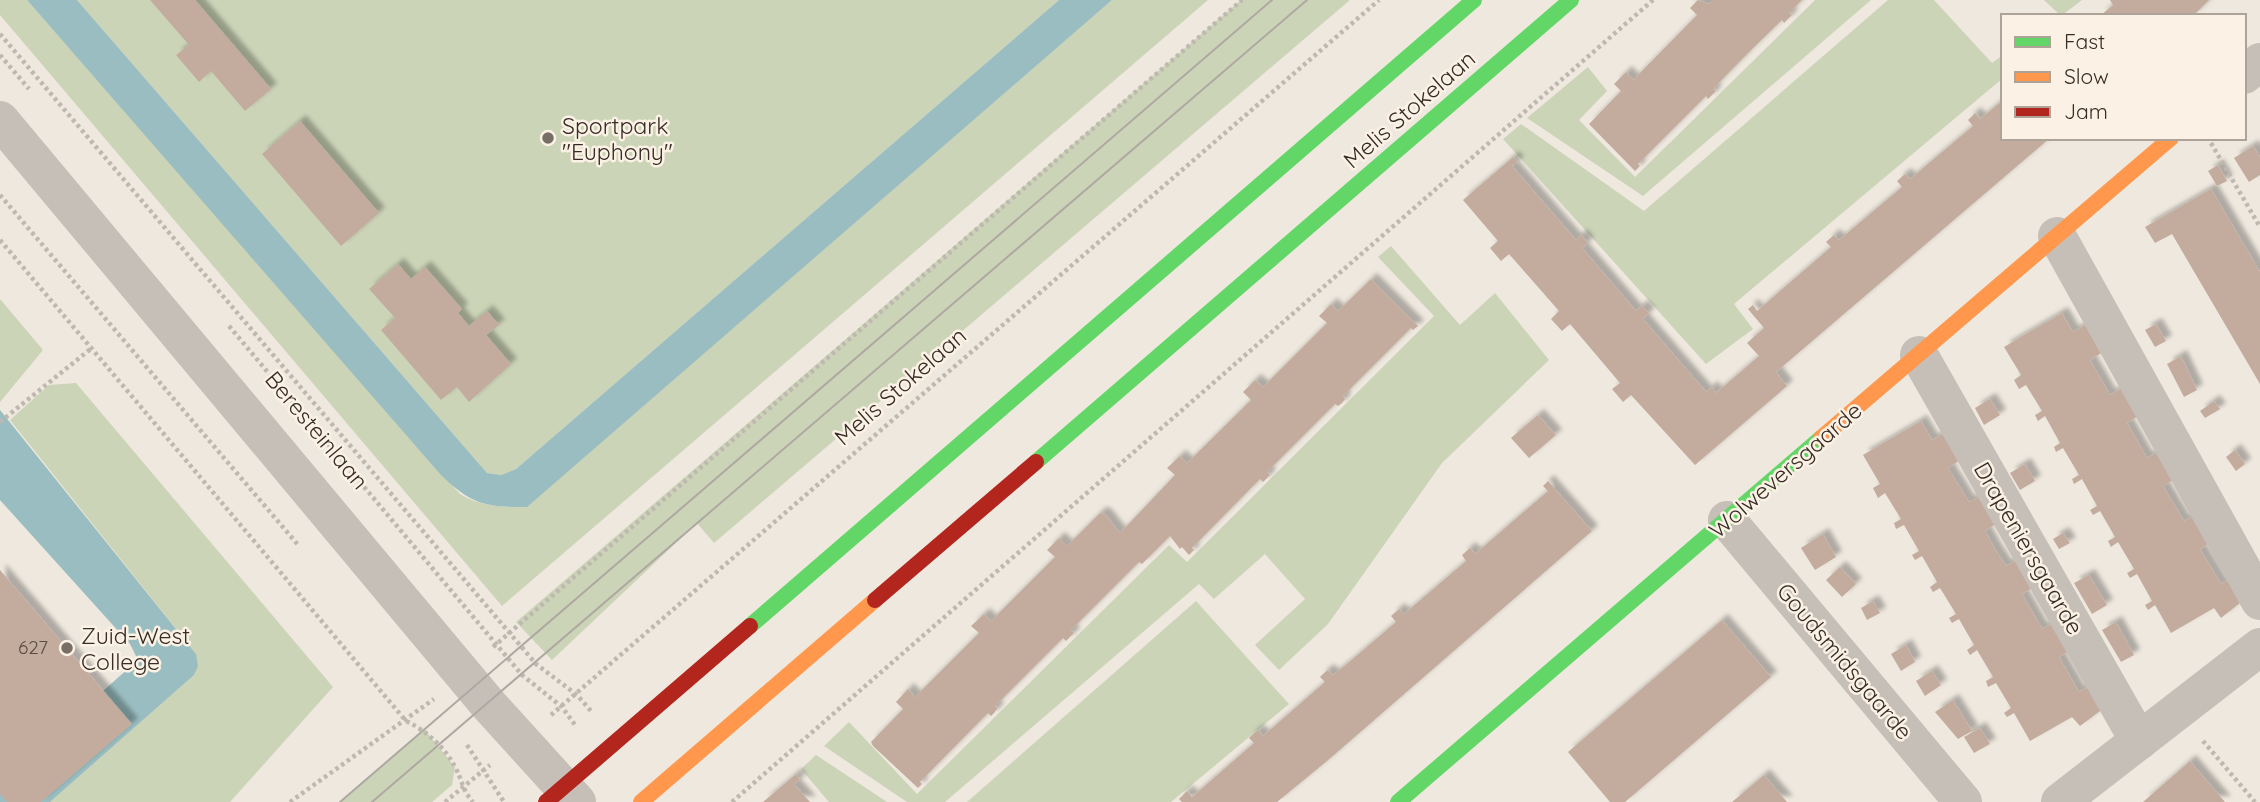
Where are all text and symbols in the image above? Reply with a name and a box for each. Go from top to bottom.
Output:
legend [2001,14,2246,140]
text: Fast [2064,28,2105,54]
street label: Melis Stokelaan [1337,44,1481,174]
text: Slow [2064,63,2109,89]
text: Jam [2064,98,2108,124]
place label: Sportpark ''Euphony" [562,111,673,166]
marker: Sportpark ''Euphony" [540,130,556,146]
street label: Melis Stokelaan [828,321,972,451]
street label: Beresteinlaan [259,365,375,495]
street label: Wolweversgaarde [1703,396,1867,544]
street label: Drapeniersgaarde [1968,457,2090,639]
street label: Goudsmidsgaarde [1771,577,1919,745]
place label: Zuid-West College [81,621,190,676]
house number: 627 [18,635,48,659]
marker: Zuid-West College [59,640,75,656]

